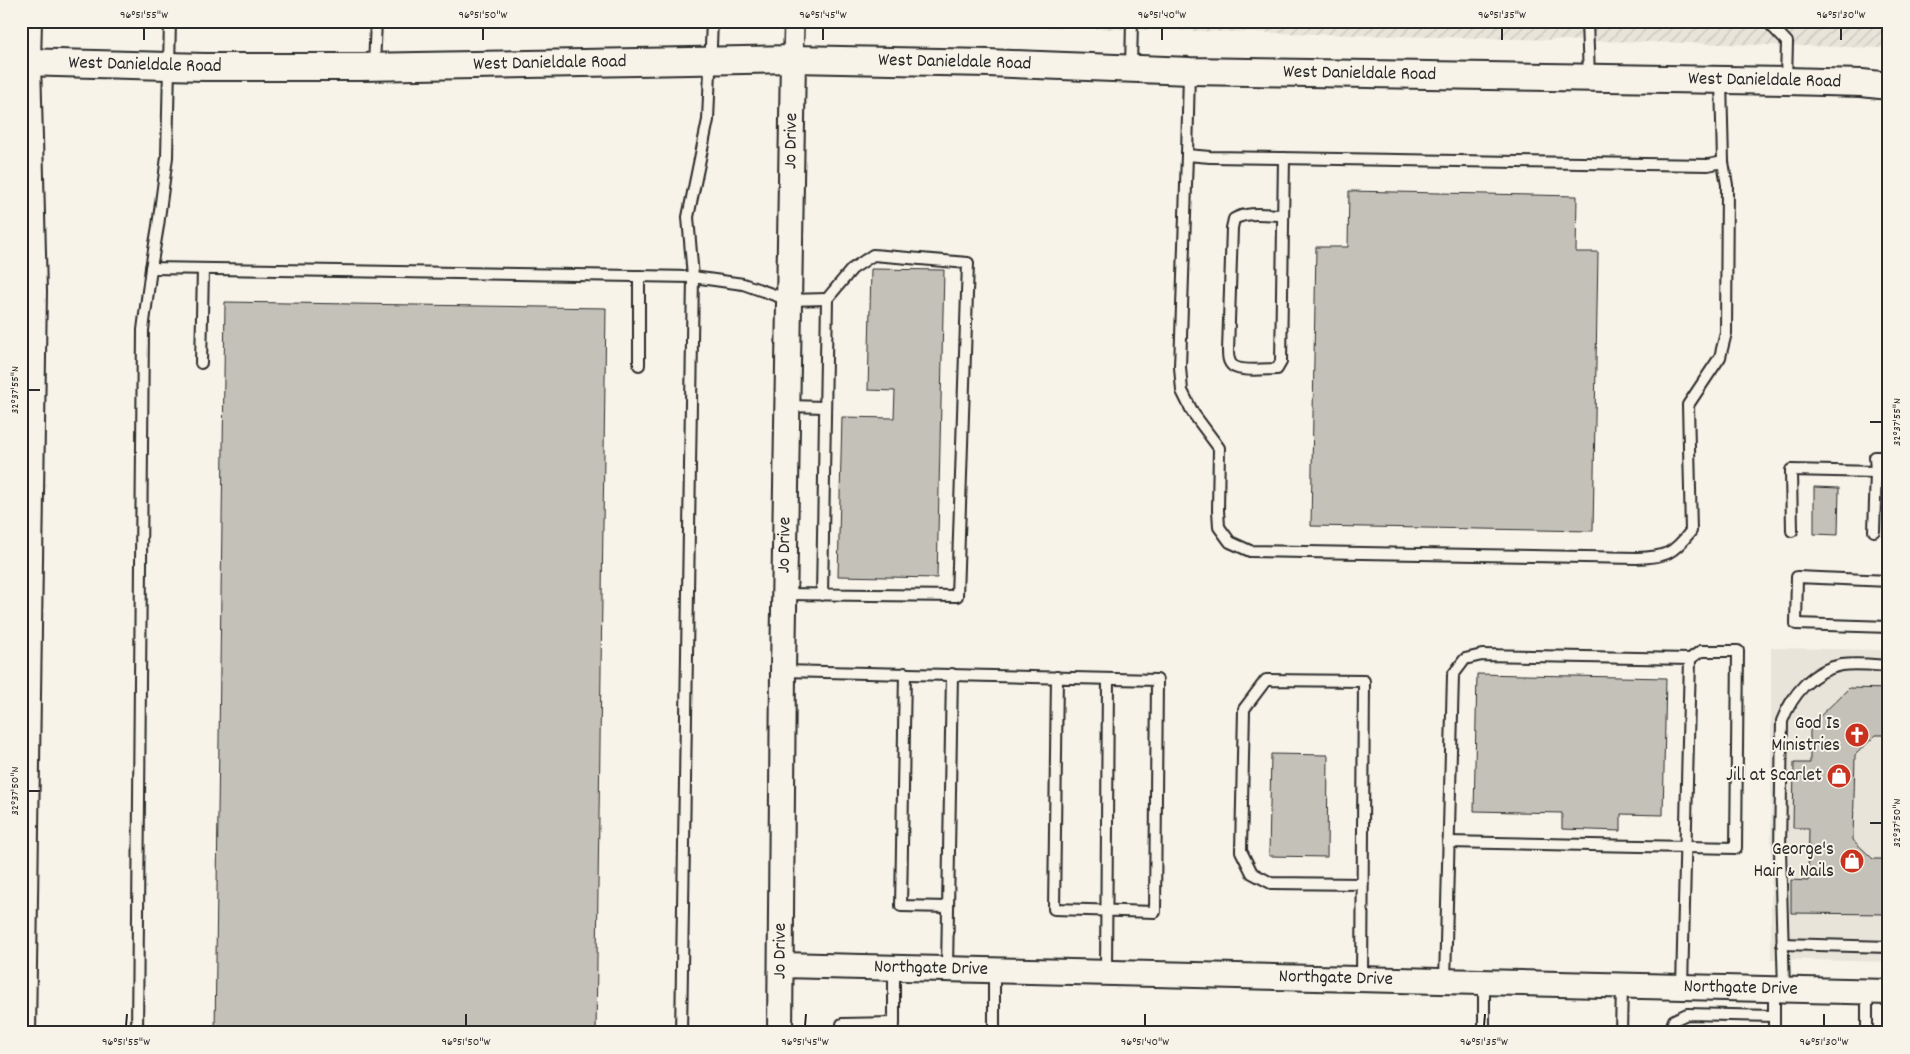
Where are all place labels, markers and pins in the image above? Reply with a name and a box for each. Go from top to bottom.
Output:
place label: God Is Ministries [1771,711,1840,760]
church icon: God Is Ministries [1844,722,1870,748]
place label: Jill at Scarlet [1726,763,1822,790]
shop icon: Jill at Scarlet [1826,763,1852,789]
place label: George's Hair & Nails [1753,837,1834,886]
shop icon: George's Hair & Nails [1839,848,1865,874]

